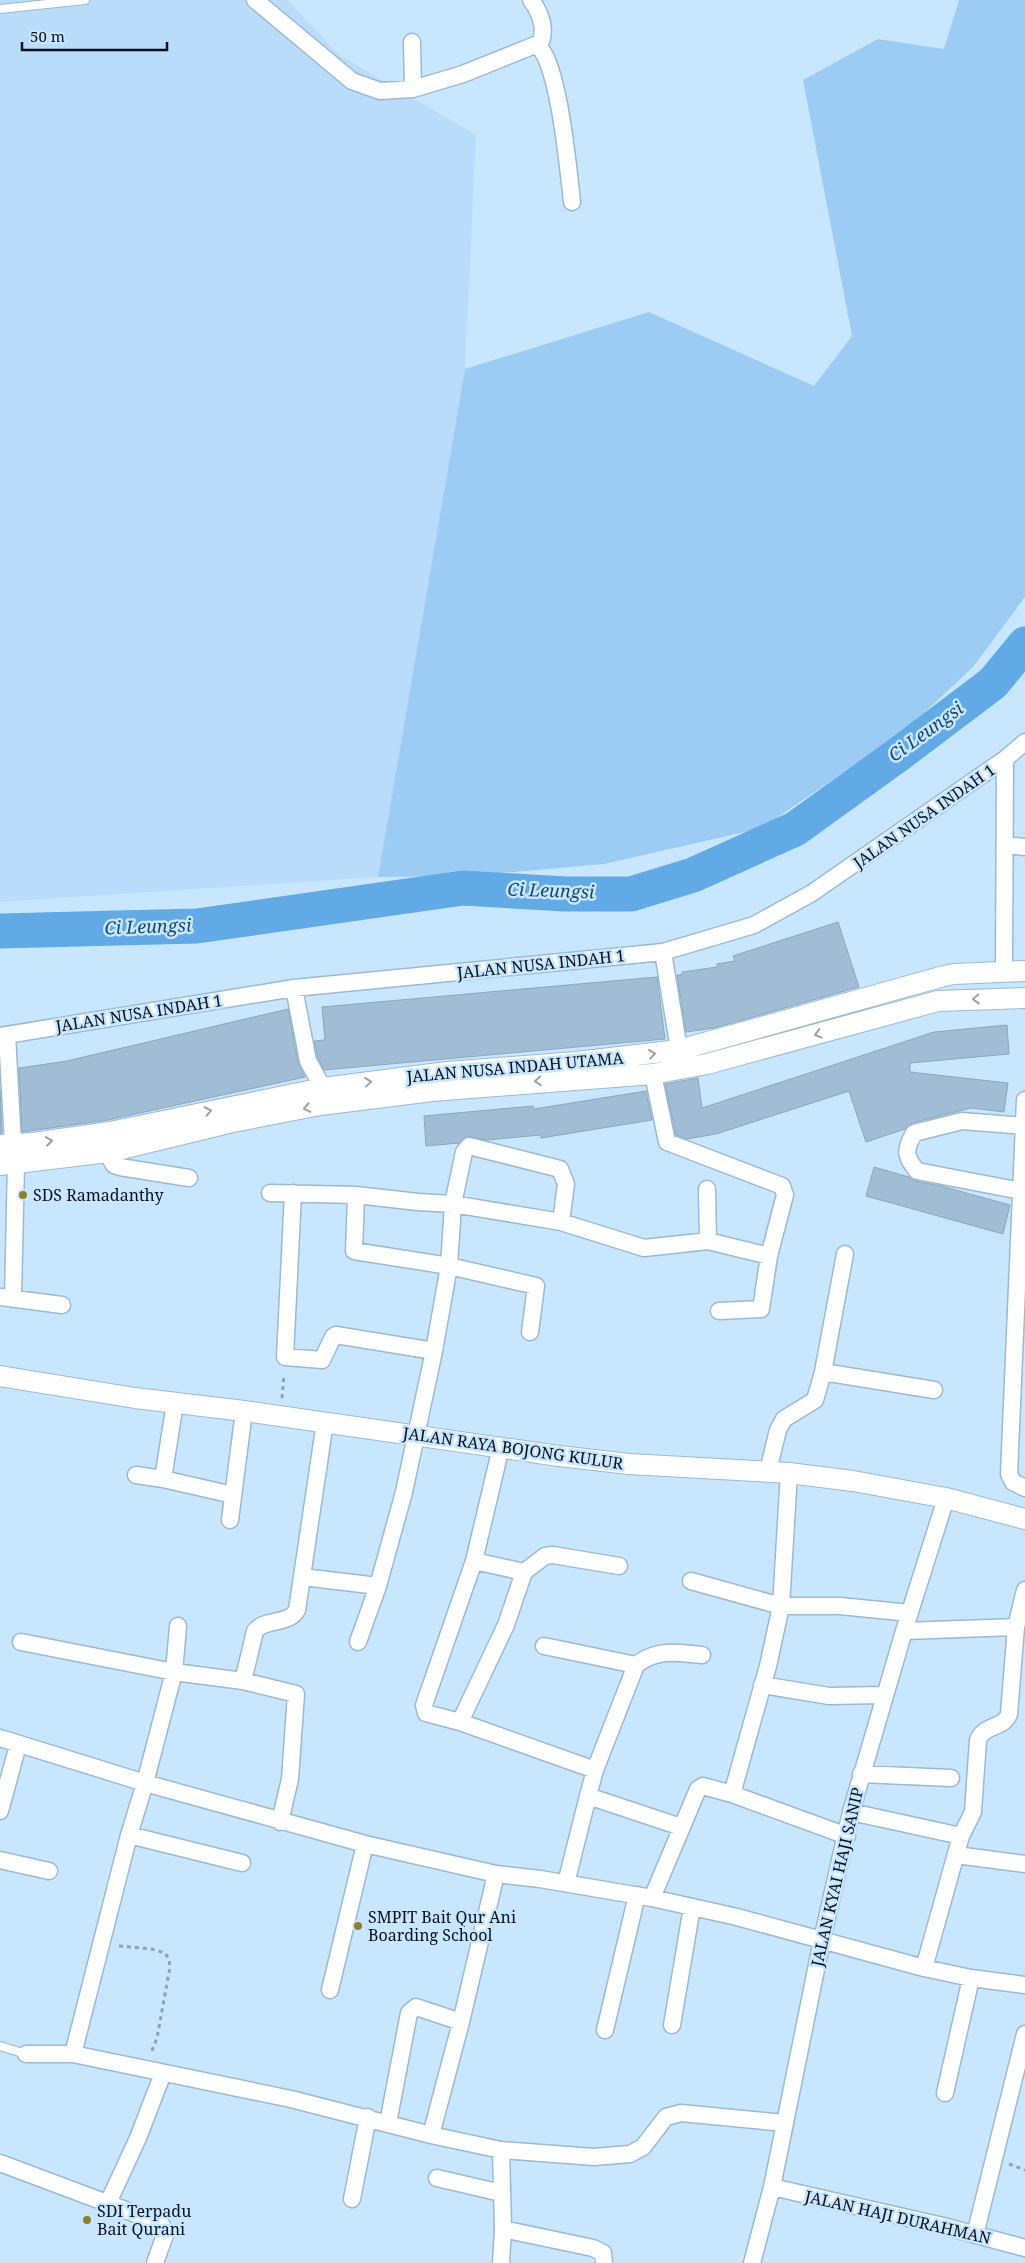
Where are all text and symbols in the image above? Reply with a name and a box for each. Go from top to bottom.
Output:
scale bar [22,20,168,52]
text: 50 m [30,26,65,46]
water label: Ci Leungsi [883,696,968,766]
street label: JALAN NUSA INDAH 1 [848,759,999,874]
water label: Ci Leungsi [507,876,595,904]
water label: Ci Leungsi [104,912,192,940]
street label: JALAN NUSA INDAH 1 [455,944,626,984]
street label: JALAN NUSA INDAH 1 [53,989,224,1037]
one-way arrow [972,994,980,1004]
one-way arrow [815,1028,823,1038]
street label: JALAN NUSA INDAH UTAMA [405,1047,625,1088]
one-way arrow [648,1049,656,1060]
one-way arrow [534,1076,542,1087]
one-way arrow [364,1077,372,1088]
one-way arrow [303,1102,312,1112]
one-way arrow [204,1106,213,1117]
one-way arrow [44,1136,53,1146]
place label: SDS Ramadanthy [33,1184,164,1206]
marker: SDS Ramadanthy [17,1189,29,1201]
street label: JALAN RAYA BOJONG KULUR [401,1422,625,1474]
street label: JALAN KYAI HAJI SANIP [805,1785,868,1970]
place label: SMPIT Bait Qur Ani Boarding School [368,1906,516,1946]
marker: SMPIT Bait Qur Ani Boarding School [352,1920,364,1932]
street label: JALAN HAJI DURAHMAN [802,2185,993,2249]
place label: SDI Terpadu Bait Qurani [97,2200,191,2240]
marker: SDI Terpadu Bait Qurani [81,2214,93,2226]

